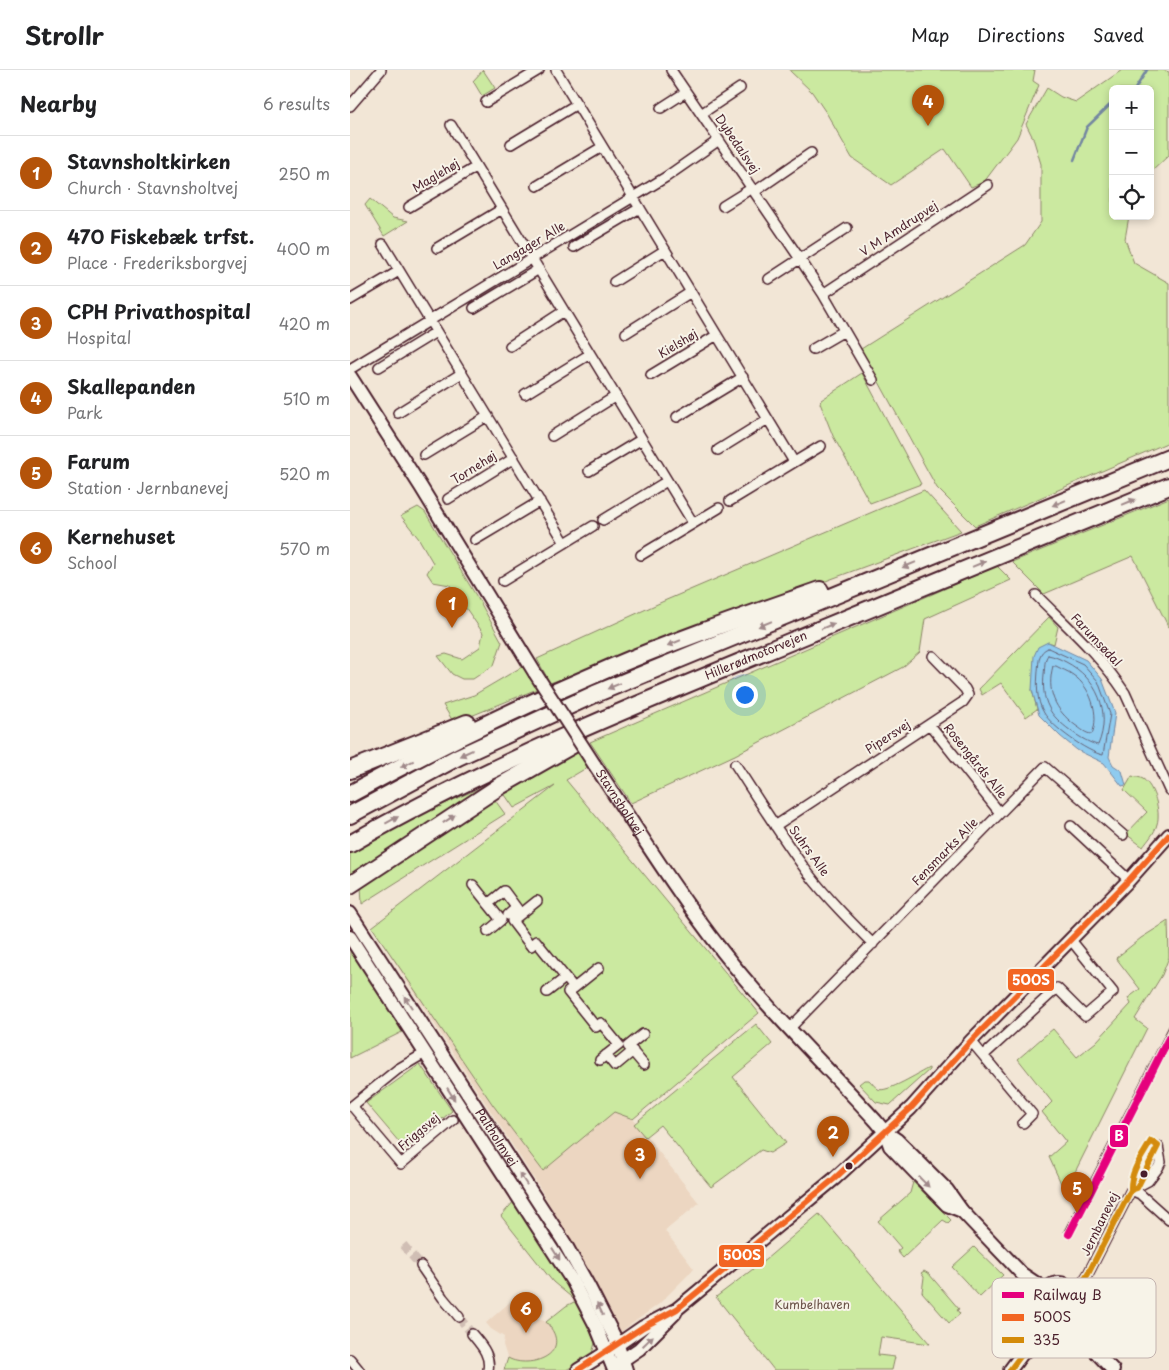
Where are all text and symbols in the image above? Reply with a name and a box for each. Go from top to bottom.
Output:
text: Strollr [25,17,104,53]
text: Map [911,21,949,48]
text: Directions [977,21,1065,48]
text: Saved [1093,21,1144,48]
pin: 4 [912,85,944,126]
map controls [1109,85,1154,220]
button: + [1109,85,1154,130]
text: Nearby [20,87,97,119]
text: 6 results [263,91,330,115]
street label: Dybedalsvej [711,110,765,177]
button: − [1109,130,1154,175]
text: Stavnsholtkirken [67,147,231,175]
street label: Maglehøj [409,154,462,196]
text: 1 [32,161,40,185]
text: 250 m [279,161,330,185]
text: Church · Stavnsholtvej [67,175,238,199]
button: locate [1109,175,1154,220]
street label: V M Amdrupvej [856,196,941,260]
street label: Langager Alle [489,216,568,274]
text: 470 Fiskebæk trfst. [67,222,254,250]
text: 2 [30,236,42,260]
text: 400 m [277,236,330,260]
text: Place · Frederiksborgvej [67,250,247,274]
text: CPH Privathospital [67,297,251,325]
text: 3 [31,311,41,335]
text: 420 m [279,311,330,335]
street label: Kielshøj [654,324,701,362]
text: Hospital [67,325,131,349]
text: Skallepanden [67,372,196,400]
text: 4 [31,386,41,410]
text: 510 m [282,386,330,410]
text: Park [67,400,103,424]
street label: Tornehøj [447,446,500,488]
text: Farum [67,447,130,475]
text: 5 [31,461,41,485]
text: 520 m [279,461,330,485]
text: Station · Jernbanevej [67,475,229,499]
one-way arrow [1122,498,1137,506]
one-way arrow [1052,500,1066,508]
text: Kernehuset [67,522,176,550]
text: 6 [30,536,42,560]
text: 570 m [279,536,330,560]
text: School [67,550,117,574]
one-way arrow [971,560,986,567]
one-way arrow [901,561,916,569]
pin: 1 [436,587,468,628]
street label: Farumsødal [1067,609,1126,670]
one-way arrow [757,620,772,628]
one-way arrow [821,622,836,630]
street label: Hillerødmotorvejen [702,626,810,684]
one-way arrow [666,639,681,647]
your location [732,682,758,708]
one-way arrow [607,683,622,691]
street label: Pipersvej [861,715,914,758]
street label: Rosengårds Alle [940,719,1012,802]
one-way arrow [459,749,473,757]
one-way arrow [400,760,414,768]
street label: Stavnsholtvej [592,765,649,839]
street label: Fensmarks Alle [907,813,982,889]
one-way arrow [442,814,456,824]
one-way arrow [385,816,400,824]
street label: Suhrs Alle [785,821,835,880]
line badge: 500S [1007,968,1055,992]
text: 500S [1012,969,1050,990]
one-way arrow [403,995,413,1009]
one-way arrow [447,1087,456,1101]
street label: Paltholmvej [471,1105,522,1170]
street label: Friggsvej [393,1108,443,1154]
pin: 2 [817,1116,849,1157]
line badge: B [1109,1124,1129,1148]
text: B [1114,1125,1124,1146]
pin: 3 [624,1138,656,1179]
unlabelled marker [844,1161,854,1171]
unlabelled marker [1139,1169,1149,1179]
one-way arrow [518,1172,528,1185]
pin: 5 [1061,1172,1093,1213]
one-way arrow [918,1175,930,1187]
street label: Jernbanevej [1076,1189,1122,1259]
line badge: 500S [718,1244,765,1268]
text: 500S [723,1244,761,1265]
one-way arrow [551,1248,560,1261]
legend [992,1278,1156,1358]
text: Railway B [1033,1284,1102,1305]
pin: 6 [510,1292,542,1333]
park label: Kumbelhaven [774,1295,850,1313]
one-way arrow [596,1302,604,1316]
text: 500S [1033,1306,1071,1327]
text: 335 [1033,1329,1060,1350]
one-way arrow [642,1335,654,1347]

